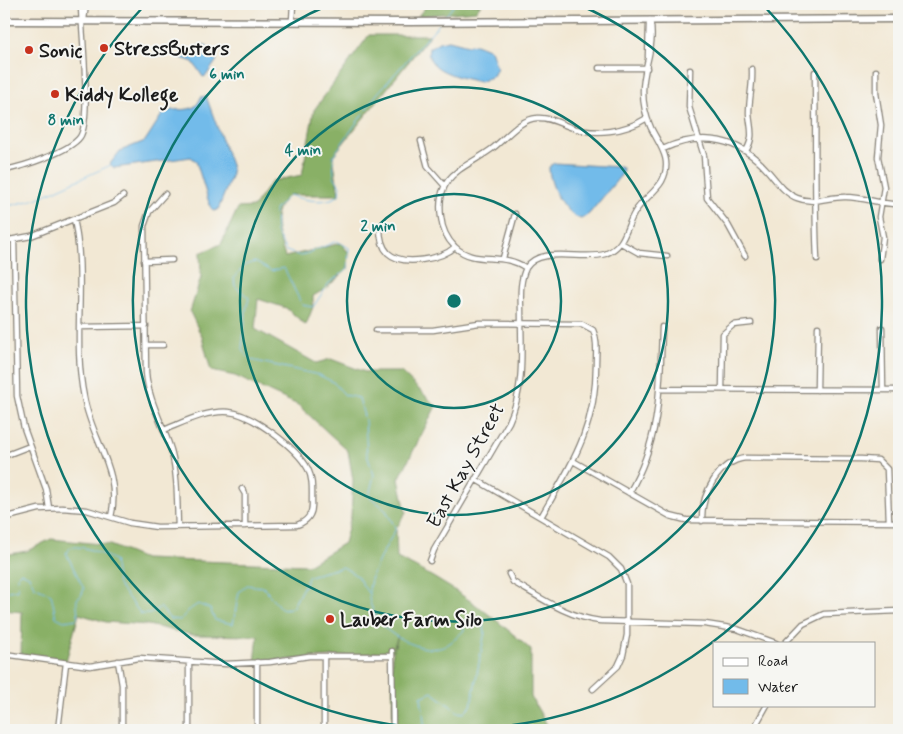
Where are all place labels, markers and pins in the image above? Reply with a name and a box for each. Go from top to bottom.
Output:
place label: StressBusters [114,36,229,63]
place label: Sonic [39,38,83,65]
marker: StressBusters [98,42,110,54]
marker: Sonic [23,44,35,56]
place label: Kiddy Kollege [65,82,179,111]
marker: Kiddy Kollege [49,88,61,100]
centre of rings [445,292,463,310]
place label: Lauber Farm Silo [340,607,482,634]
marker: Lauber Farm Silo [324,613,336,625]

